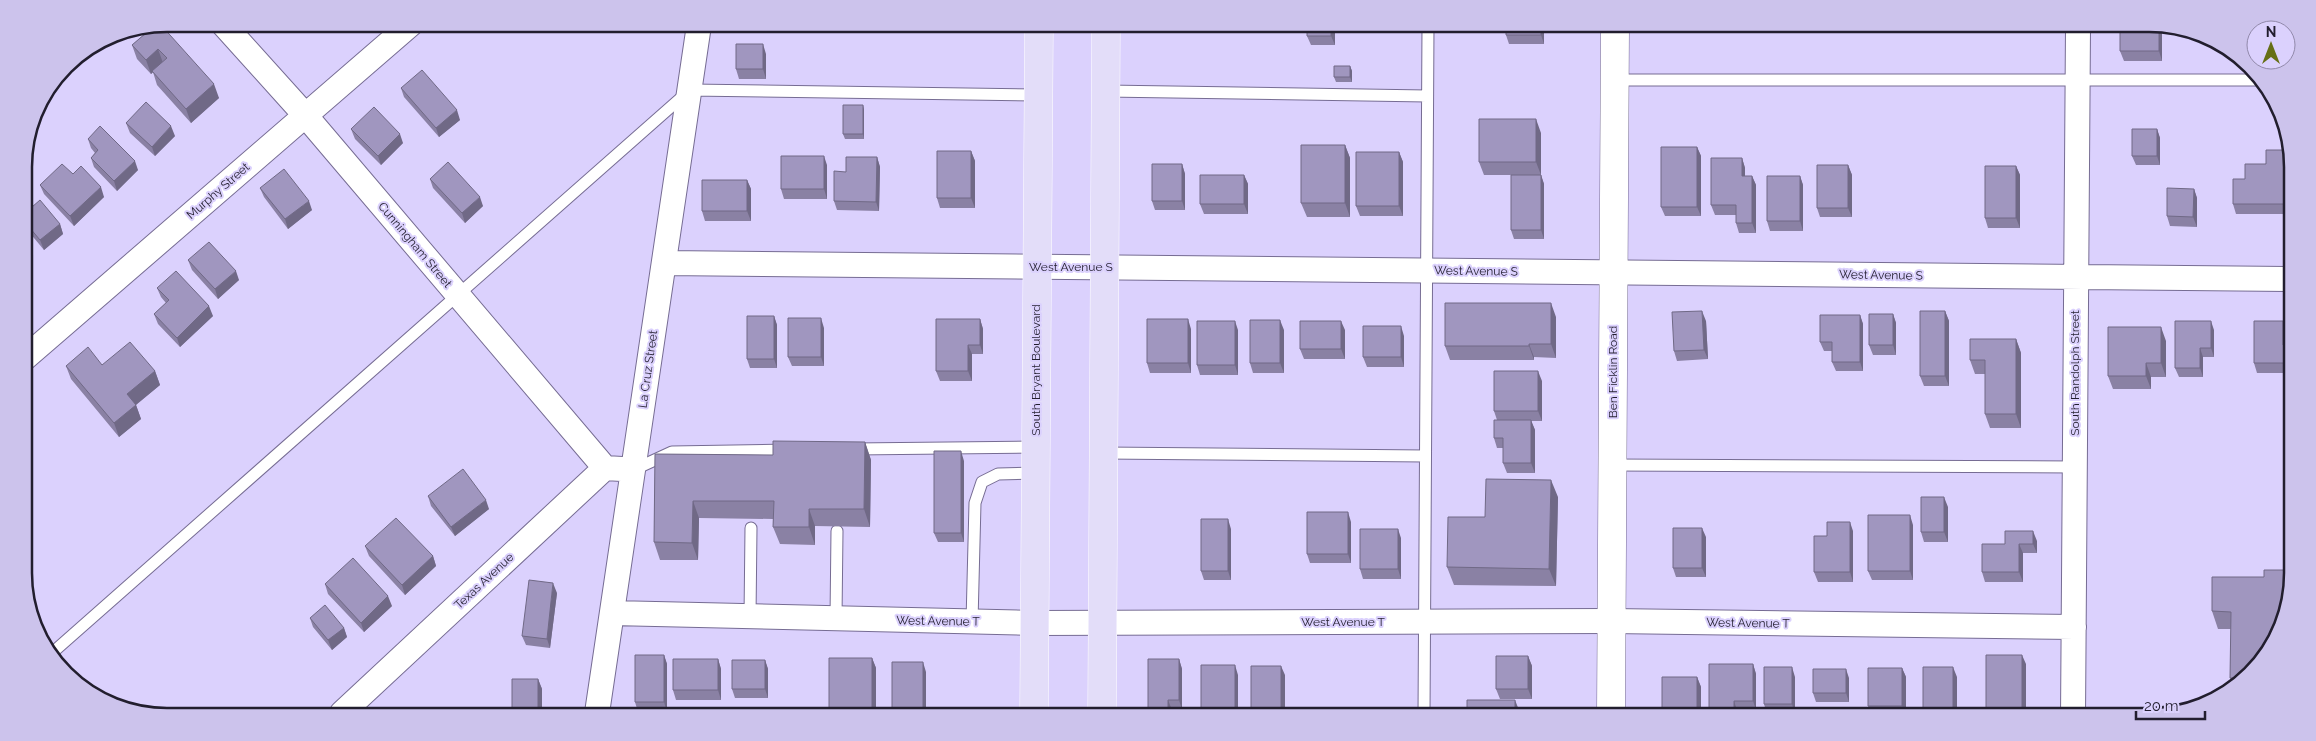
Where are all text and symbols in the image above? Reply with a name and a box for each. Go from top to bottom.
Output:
north arrow [2246,20,2296,70]
text: N [2266,24,2276,40]
street label: Murphy Street [184,160,252,222]
street label: Cunningham Street [375,199,455,291]
street label: West Avenue S [1029,260,1113,274]
street label: West Avenue S [1434,263,1518,279]
street label: West Avenue S [1839,267,1923,283]
street label: South Bryant Boulevard [1029,304,1043,436]
street label: South Randolph Street [2068,310,2082,436]
street label: Ben Ficklin Road [1606,326,1620,418]
street label: La Cruz Street [636,329,660,409]
street label: Texas Avenue [451,550,517,612]
street label: West Avenue T [896,613,981,629]
street label: West Avenue T [1301,615,1385,629]
street label: West Avenue T [1706,615,1791,631]
scale bar [2136,688,2205,720]
text: 20 m [2144,697,2179,715]

